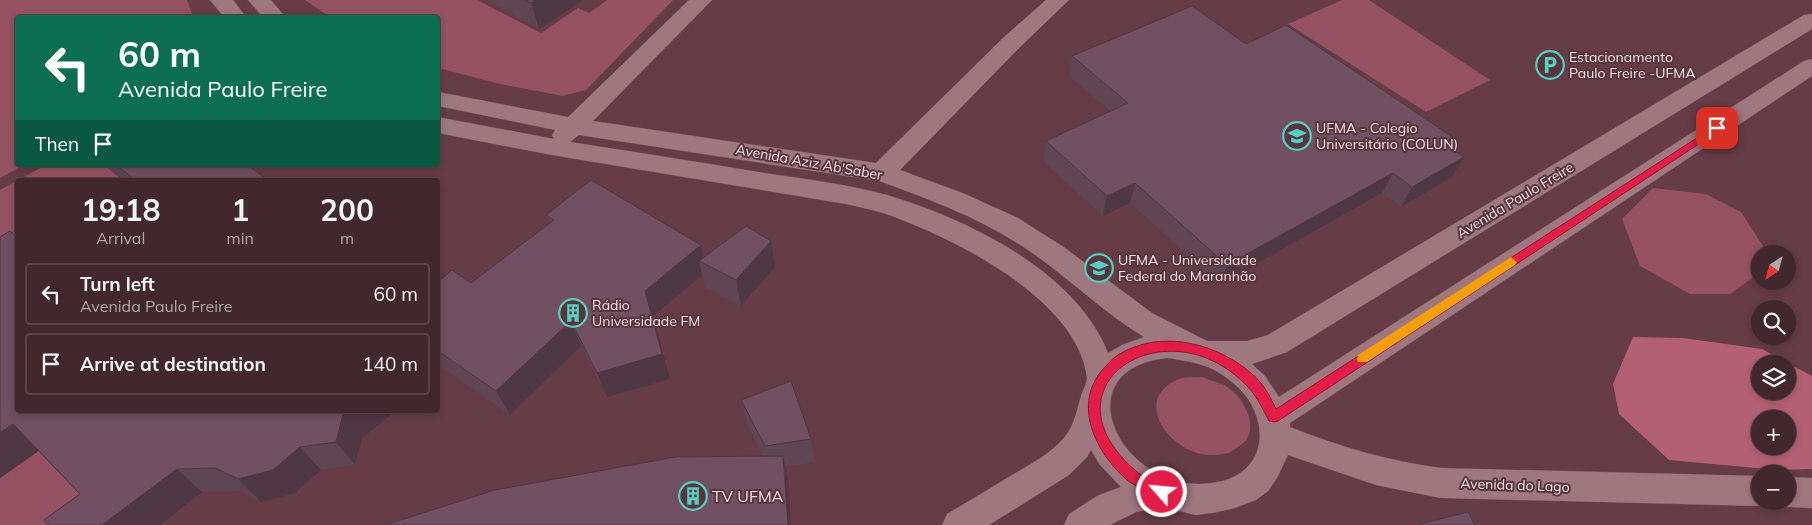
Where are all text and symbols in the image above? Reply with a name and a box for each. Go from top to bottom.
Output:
text: 60 m [118,32,201,76]
icon: left [35,35,100,100]
place label: Estacionamento Paulo Freire -UFMA [1569,48,1696,82]
parking icon: Estacionamento Paulo Freire -UFMA [1535,50,1565,80]
text: Avenida Paulo Freire [118,75,328,103]
pin [1696,107,1738,149]
icon: arrive [1703,114,1731,142]
place label: UFMA - Colegio Universitário (COLUN) [1316,119,1458,153]
school or university icon: UFMA - Colegio Universitário (COLUN) [1282,121,1312,151]
icon: arrive [89,130,117,158]
text: Then [35,132,79,156]
street label: Avenida Aziz Ab'Saber [734,140,885,184]
street label: Avenida Paulo Freire [1453,158,1577,242]
text: 19:18 [81,191,161,229]
text: 1 [231,191,249,229]
text: 200 [320,191,374,229]
text: Arrival [96,228,145,248]
text: min [227,228,254,248]
text: m [340,228,354,248]
north arrow [1751,245,1796,290]
map controls [1751,245,1796,510]
place label: UFMA - Universidade Federal do Maranhão [1118,251,1257,285]
school or university icon: UFMA - Universidade Federal do Maranhão [1084,253,1114,283]
text: Turn left [80,272,155,296]
icon: left [37,280,65,308]
text: 60 m [374,282,418,306]
text: Avenida Paulo Freire [80,296,232,316]
place label: Rádio Universidade FM [592,296,700,330]
building icon: Rádio Universidade FM [558,298,588,328]
button: search [1751,300,1796,345]
icon: arrive [37,350,65,378]
text: Arrive at destination [80,352,266,376]
text: 140 m [362,352,418,376]
button: layers [1751,355,1796,400]
button: + [1751,410,1796,455]
position arrow [1135,465,1187,517]
button: − [1751,465,1796,510]
street label: Avenida do Lago [1460,474,1570,496]
building icon: TV UFMA [678,481,708,511]
place label: TV UFMA [712,486,784,506]

